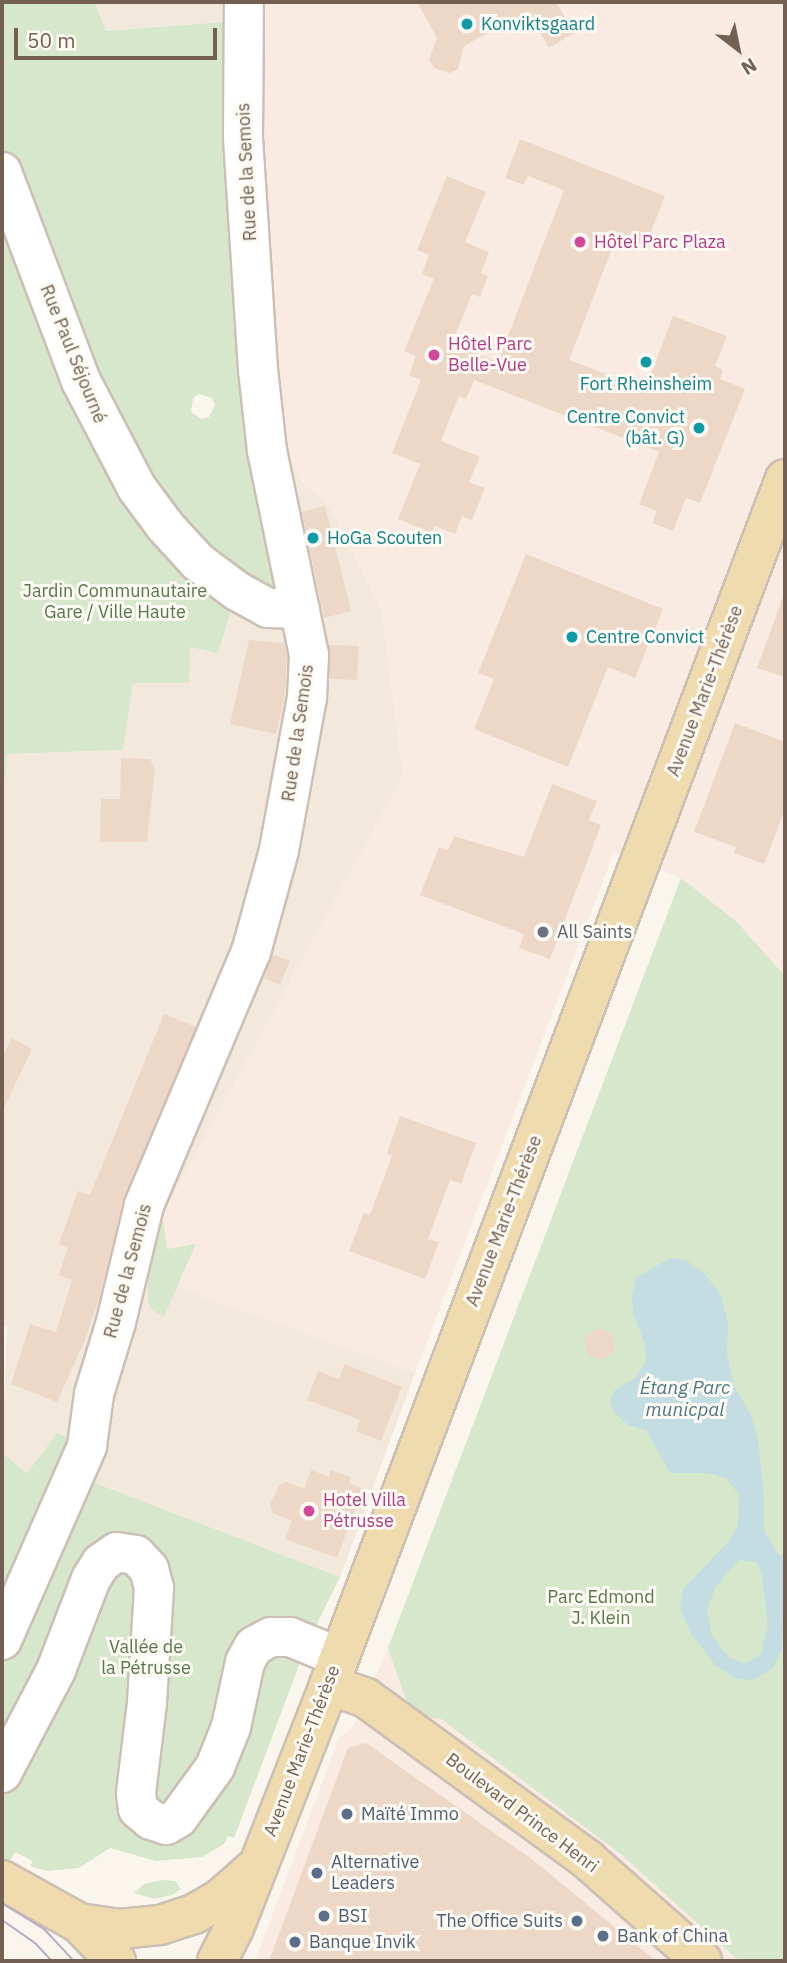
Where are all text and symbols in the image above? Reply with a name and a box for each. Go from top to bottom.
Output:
place label: Konviktsgaard [481,13,595,35]
scale bar [18,14,220,58]
north arrow [703,14,773,84]
marker: Konviktsgaard [459,16,475,32]
text: 50 m [27,26,76,54]
text: N [737,53,761,81]
street label: Rue de la Semois [233,102,261,242]
place label: Hôtel Parc Plaza [594,231,726,253]
marker: Hôtel Parc Plaza [572,234,588,250]
street label: Rue Paul Séjourné [35,282,111,426]
place label: Hôtel Parc Belle-Vue [448,334,532,376]
marker: Hôtel Parc Belle-Vue [426,347,442,363]
marker: Fort Rheinsheim [638,354,654,370]
place label: Fort Rheinsheim [580,373,712,395]
place label: Centre Convict (bât. G) [567,407,685,450]
marker: Centre Convict (bât. G) [691,420,707,436]
place label: HoGa Scouten [327,527,442,549]
marker: HoGa Scouten [305,530,321,546]
park label: Jardin Communautaire Gare / Ville Haute [23,581,207,624]
street label: Avenue Marie-Thérèse [662,602,748,780]
place label: Centre Convict [586,626,704,648]
marker: Centre Convict [564,629,580,645]
street label: Rue de la Semois [278,663,318,803]
place label: All Saints [557,921,632,943]
marker: All Saints [535,924,551,940]
street label: Avenue Marie-Thérèse [461,1132,547,1310]
street label: Rue de la Semois [100,1201,156,1341]
water label: Étang Parc municpal [640,1377,730,1421]
place label: Hotel Villa Pétrusse [323,1490,406,1532]
marker: Hotel Villa Pétrusse [301,1503,317,1519]
park label: Parc Edmond J. Klein [547,1587,655,1630]
park label: Vallée de la Pétrusse [101,1637,191,1680]
street label: Avenue Marie-Thérèse [259,1662,345,1840]
street label: Boulevard Prince Henri [442,1749,602,1877]
place label: Maïté Immo [361,1803,459,1825]
marker: Maïté Immo [339,1806,355,1822]
place label: Alternative Leaders [331,1852,419,1895]
marker: Alternative Leaders [309,1865,325,1881]
place label: BSI [338,1905,367,1927]
marker: BSI [316,1908,332,1924]
place label: The Office Suits [436,1910,563,1932]
marker: The Office Suits [569,1913,585,1929]
place label: Bank of China [617,1925,728,1947]
marker: Bank of China [595,1928,611,1944]
place label: Banque Invik [309,1931,416,1953]
marker: Banque Invik [287,1934,303,1950]

